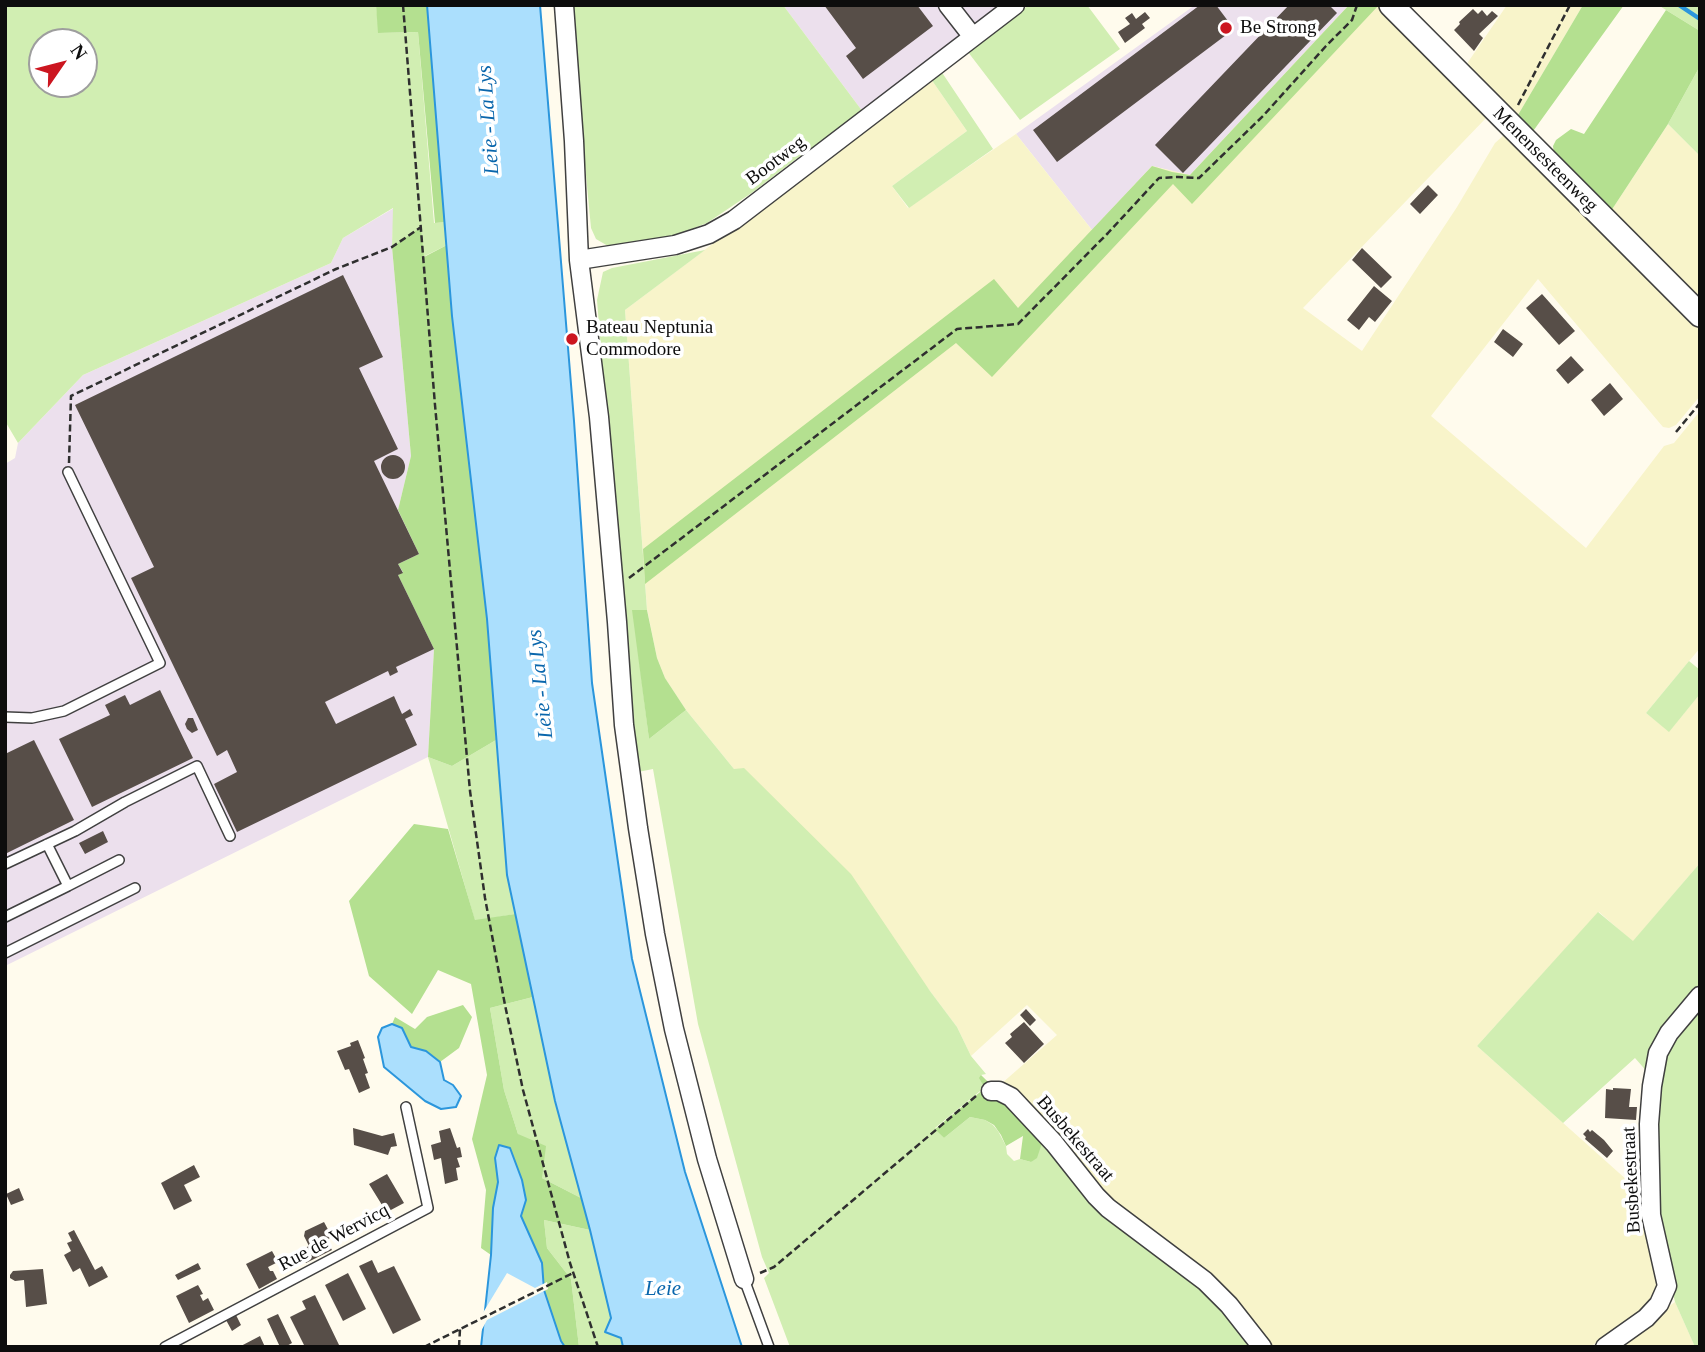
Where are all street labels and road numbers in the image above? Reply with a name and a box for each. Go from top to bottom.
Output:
street label: Menensesteenweg [1488,103,1602,217]
street label: Bootweg [742,131,810,191]
street label: Busbekestraat [1031,1091,1119,1187]
street label: Busbekestraat [1618,1126,1646,1234]
street label: Rue de Wervicq [275,1199,393,1277]

